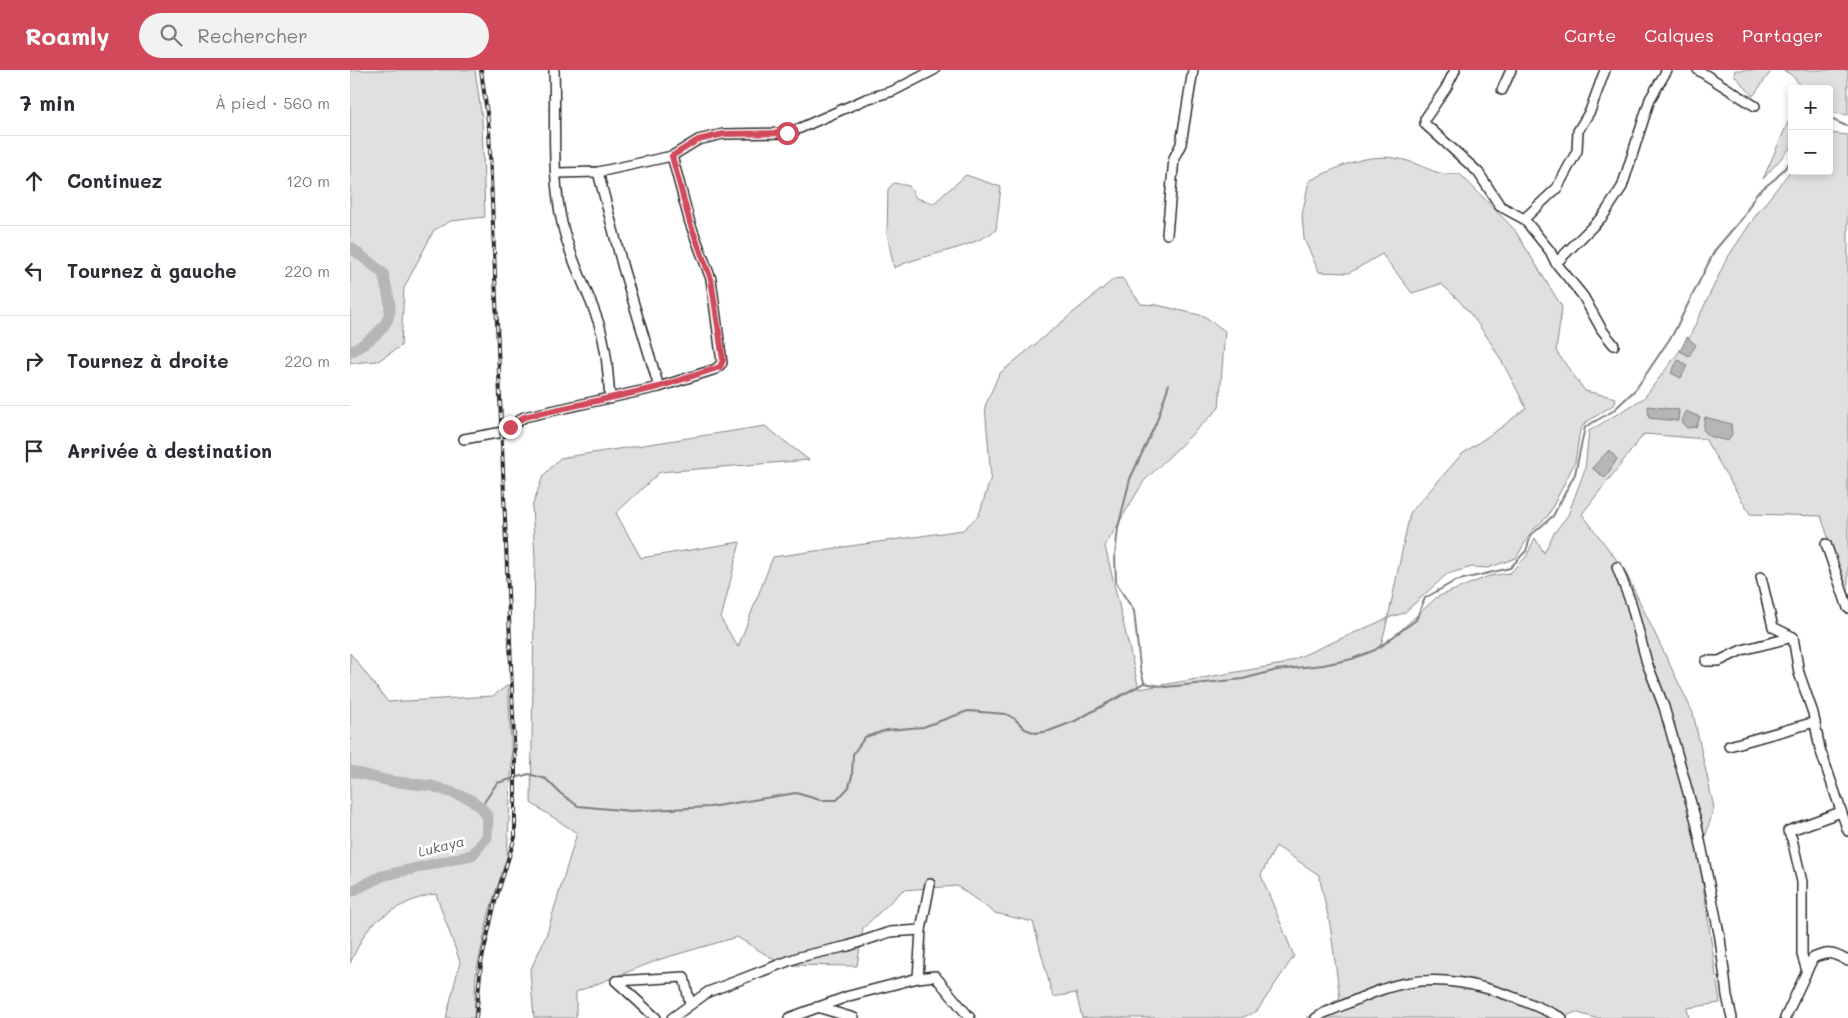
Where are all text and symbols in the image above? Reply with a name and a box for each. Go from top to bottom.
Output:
search box [139,13,489,58]
text: Roamly [25,20,109,51]
icon: search [157,21,185,49]
text: Rechercher [197,23,308,48]
text: Carte [1564,23,1616,47]
text: Calques [1644,23,1714,47]
text: Partager [1742,23,1823,47]
map controls [1788,85,1833,175]
button: + [1788,85,1833,130]
text: 7 min [20,89,75,116]
text: À pied · 560 m [215,92,330,113]
route start [776,122,799,145]
button: − [1788,130,1833,175]
icon: ahead [20,167,48,195]
text: Continuez [67,168,162,193]
text: 120 m [286,170,330,191]
icon: left [20,257,48,285]
text: Tournez à gauche [67,258,236,283]
text: 220 m [284,260,330,281]
icon: right [20,347,48,375]
text: Tournez à droite [67,348,229,373]
text: 220 m [284,350,330,371]
route end [499,416,522,439]
icon: arrive [20,437,48,465]
text: Arrivée à destination [67,438,272,463]
water label: Lukaya [416,831,466,861]

